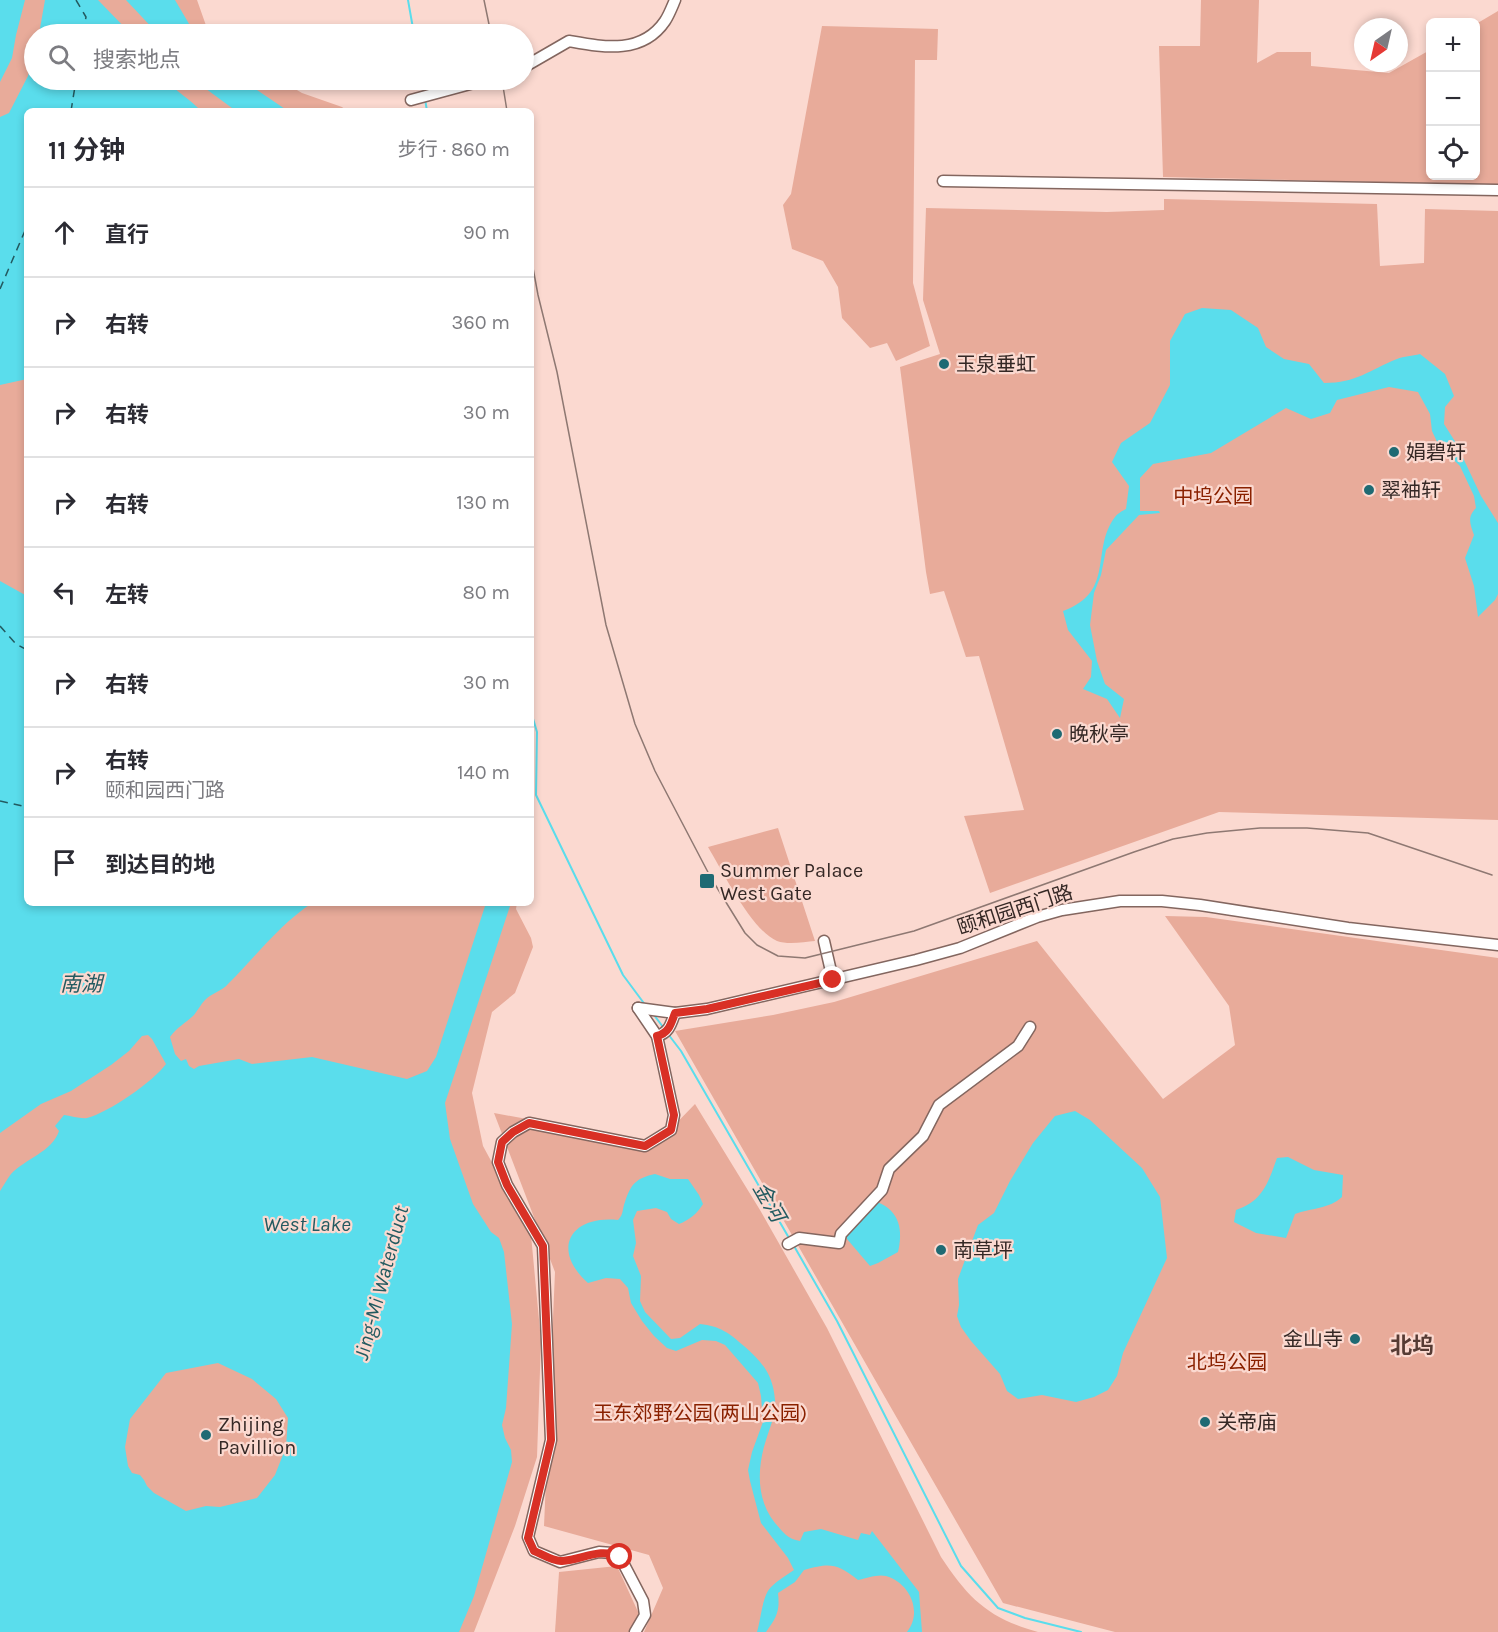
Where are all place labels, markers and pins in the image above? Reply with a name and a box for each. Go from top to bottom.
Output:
place label: 玉泉垂虹 [956,353,1036,376]
marker: 玉泉垂虹 [937,357,951,371]
place label: 娟碧轩 [1406,441,1466,464]
marker: 娟碧轩 [1387,445,1401,459]
place label: 翠袖轩 [1381,479,1441,502]
marker: 翠袖轩 [1362,483,1376,497]
place label: 晚秋亭 [1069,723,1129,746]
marker: 晚秋亭 [1050,727,1064,741]
place label: Summer Palace West Gate [720,859,863,905]
marker: Summer Palace West Gate [698,872,716,890]
place label: 南草坪 [953,1239,1013,1262]
marker: 南草坪 [934,1243,948,1257]
place label: 金山寺 [1283,1328,1343,1351]
marker: 金山寺 [1348,1332,1362,1346]
place label: 关帝庙 [1217,1411,1277,1434]
place label: Zhijing Pavillion [218,1413,296,1459]
marker: 关帝庙 [1198,1415,1212,1429]
marker: Zhijing Pavillion [199,1428,213,1442]

